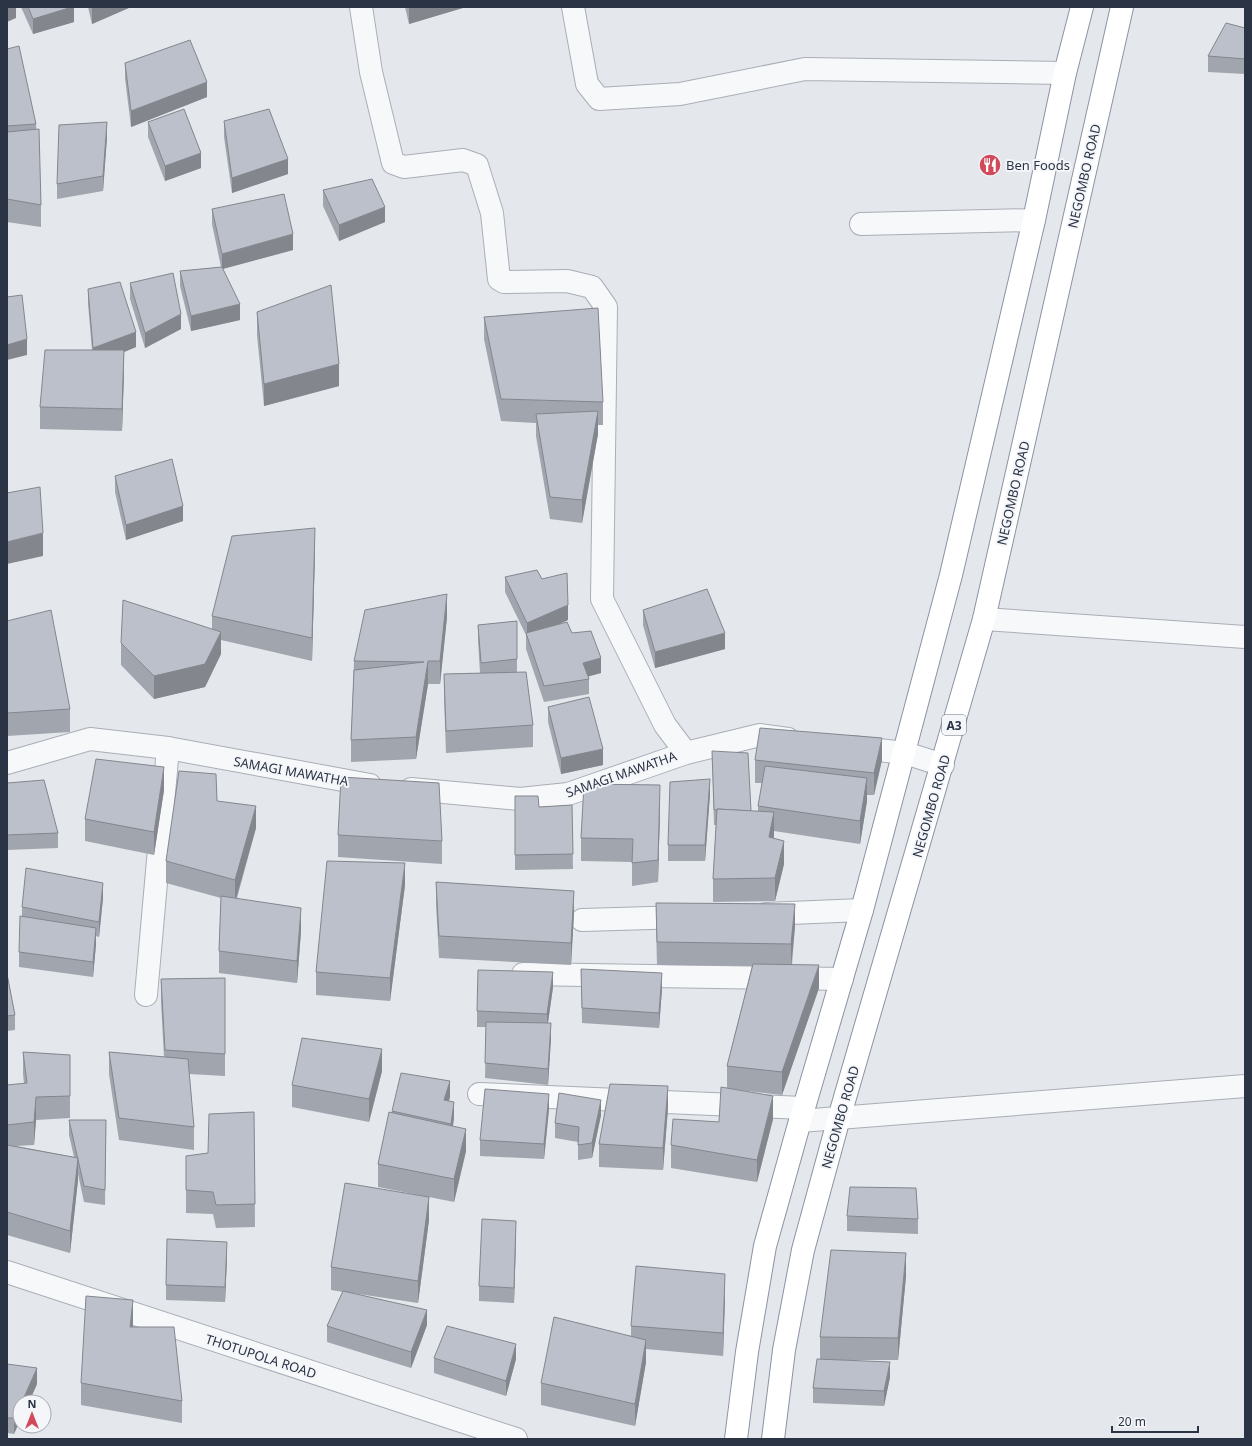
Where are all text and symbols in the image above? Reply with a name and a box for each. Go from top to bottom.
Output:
street label: NEGOMBO ROAD [1063,122,1105,230]
restaurant icon: Ben Foods [977,152,1003,178]
place label: Ben Foods [1006,156,1070,174]
street label: NEGOMBO ROAD [992,439,1034,547]
road number: A3 [942,715,966,735]
street label: SAMAGI MAWATHA [563,746,680,801]
street label: SAMAGI MAWATHA [232,752,350,790]
street label: NEGOMBO ROAD [908,752,954,860]
street label: NEGOMBO ROAD [817,1063,863,1171]
street label: THOTUPOLA ROAD [203,1330,319,1382]
north arrow [12,1394,52,1434]
text: N [28,1396,36,1411]
scale bar [1112,1408,1198,1434]
text: 20 m [1118,1413,1146,1430]

